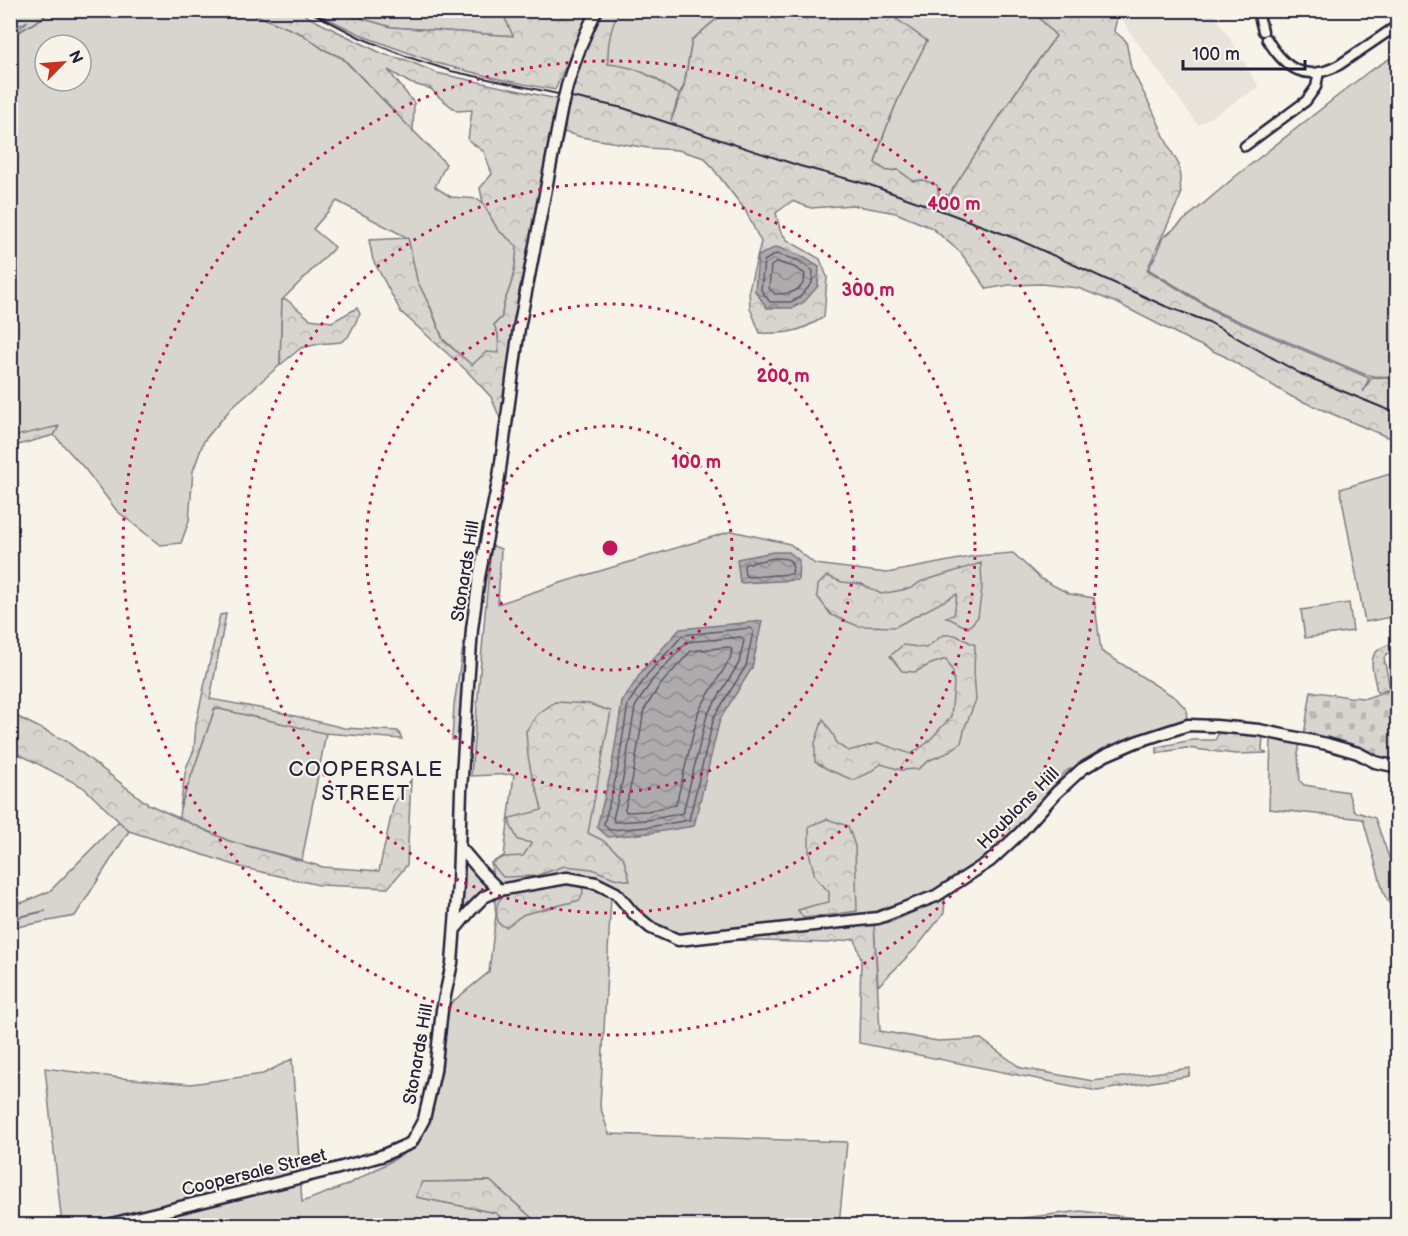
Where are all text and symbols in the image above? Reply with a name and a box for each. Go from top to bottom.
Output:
north arrow [33,33,93,93]
scale bar [1183,33,1304,71]
text: 100 m [1192,44,1240,65]
text: N [64,48,86,67]
text: 400 m [927,194,981,215]
text: 300 m [841,280,895,301]
text: 200 m [756,366,810,387]
text: 100 m [671,452,721,473]
street label: Stonards Hill [447,519,484,623]
centre of rings [600,538,620,558]
district label: COOPERSALE STREET [288,757,444,806]
street label: Houblons Hill [973,763,1064,854]
street label: Stonards Hill [399,1002,438,1106]
street label: Coopersale Street [180,1144,329,1201]

